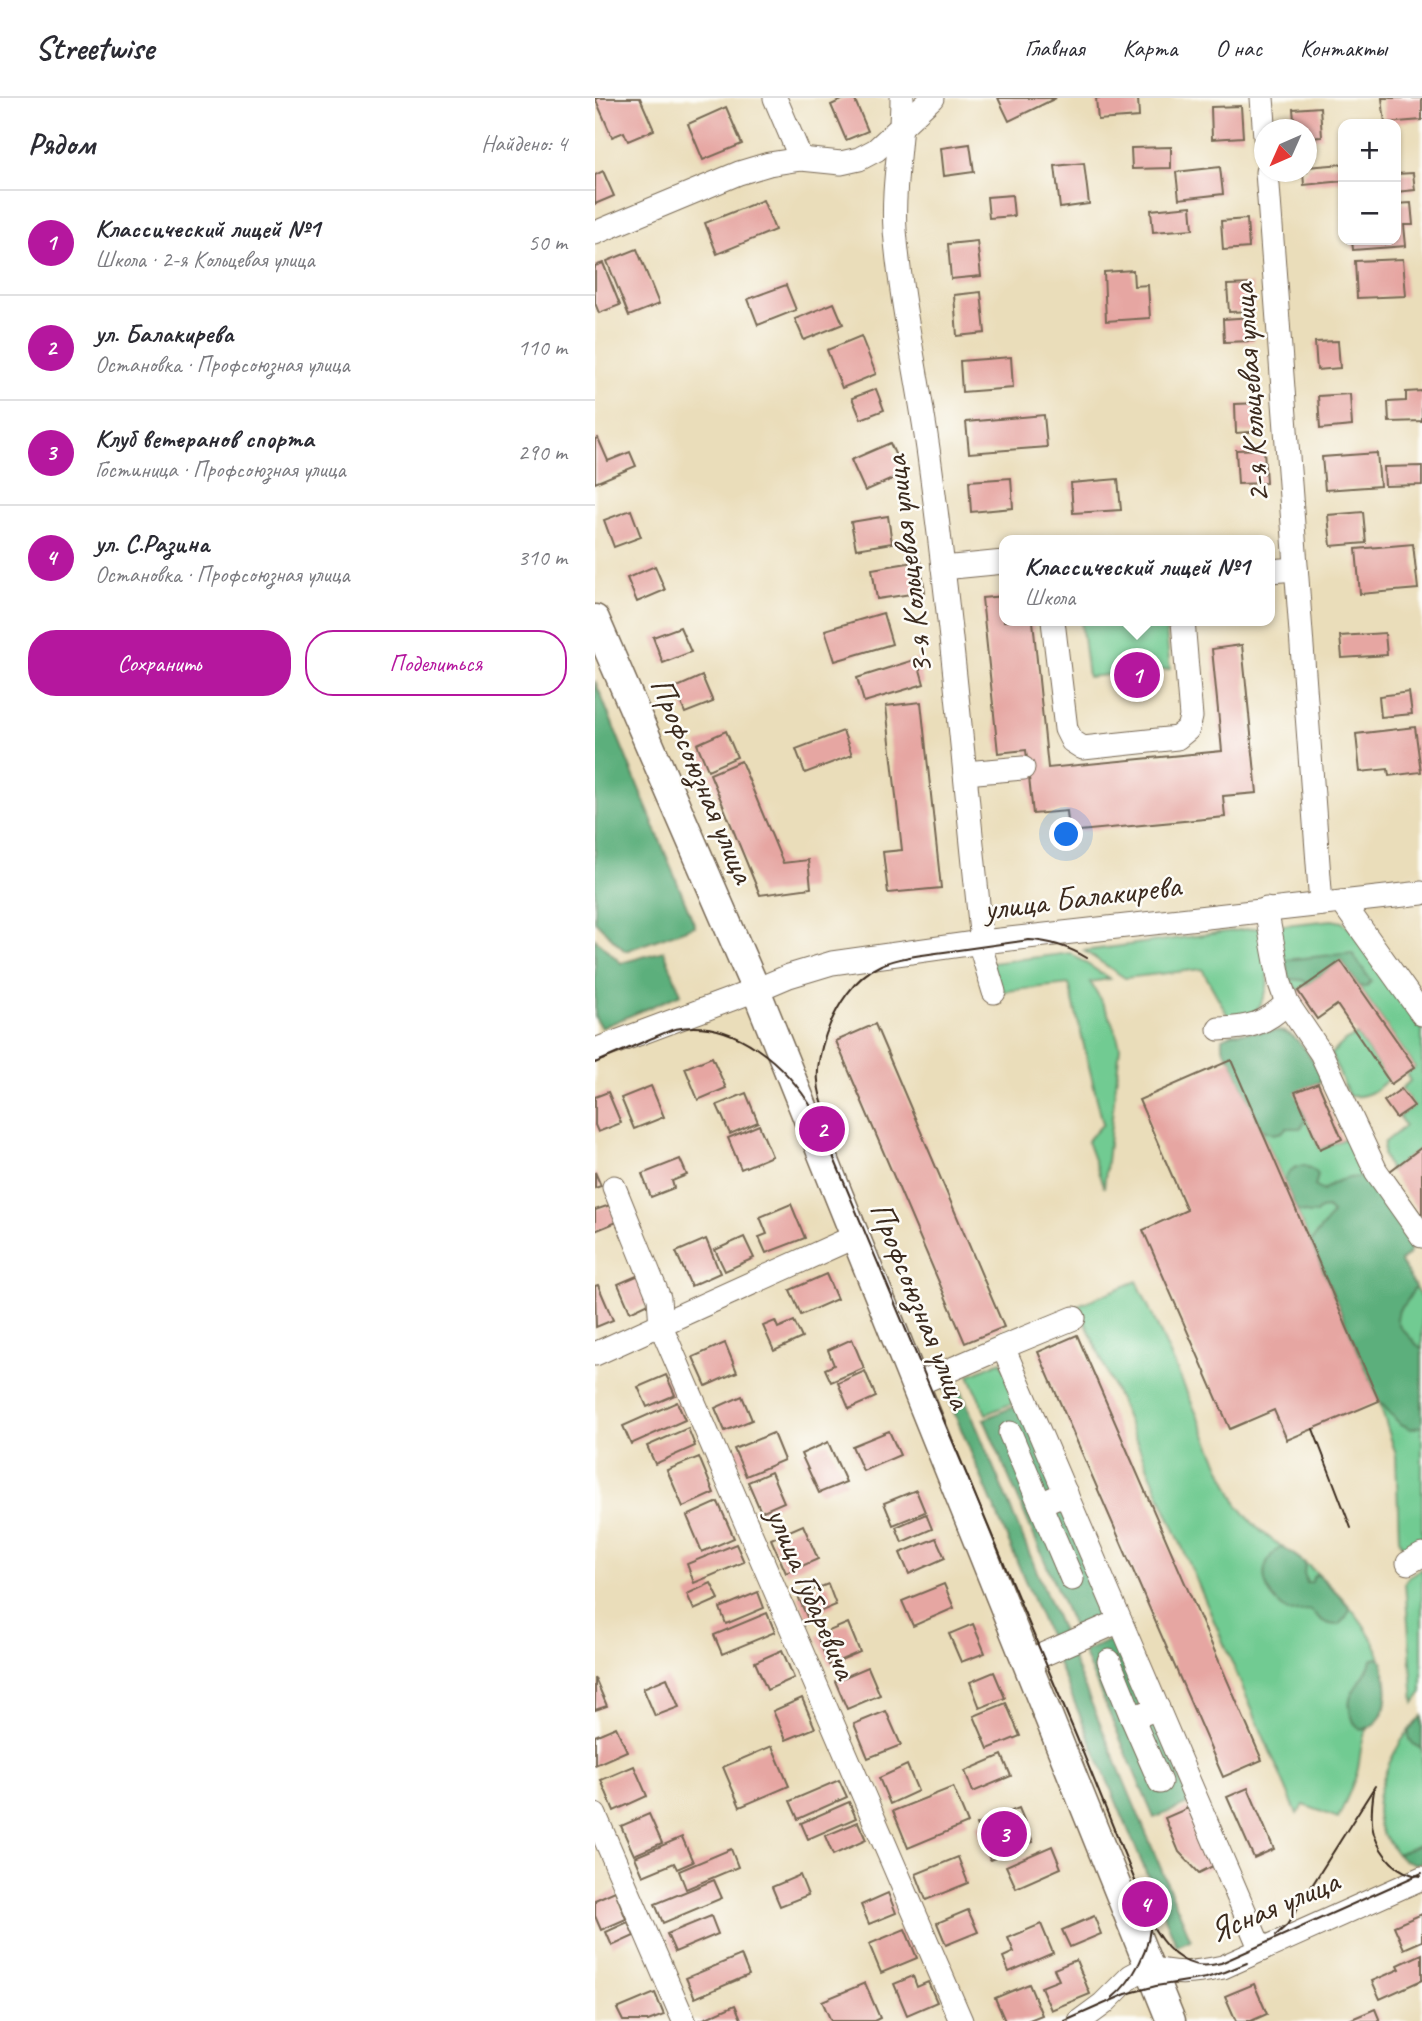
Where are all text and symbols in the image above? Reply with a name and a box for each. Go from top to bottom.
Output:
text: Streetwise [35,27,154,69]
text: Главная [1024,33,1085,63]
text: Карта [1123,33,1177,63]
text: О нас [1215,33,1262,63]
text: Контакты [1300,33,1387,63]
north arrow [1254,119,1317,182]
map controls [1338,119,1401,245]
button: + [1338,119,1401,182]
text: Рядом [28,125,95,163]
text: Найдено: 4 [481,129,567,158]
button: − [1338,182,1401,245]
text: Классический лицей №1 [95,212,320,245]
text: 1 [46,228,56,257]
text: 50 m [528,228,567,257]
text: Школа · 2-я Кольцевая улица [95,245,314,274]
street label: 2-я Кольцевая улица [1221,280,1279,504]
text: ул. Балакирева [95,317,234,350]
text: 2 [46,333,56,362]
text: 110 m [518,333,567,362]
text: Остановка · Профсоюзная улица [95,350,349,379]
text: Клуб ветеранов спорта [95,422,314,455]
text: 3 [46,438,56,467]
text: 290 m [518,438,567,467]
street label: 3-я Кольцевая улица [874,452,942,677]
text: Гостиница · Профсоюзная улица [95,455,346,484]
text: ул. С.Разина [95,527,209,560]
popup [999,535,1275,626]
text: 4 [46,543,56,572]
text: 310 m [518,543,567,572]
text: Классический лицей №1 [1024,550,1250,583]
text: Остановка · Профсоюзная улица [95,560,349,589]
text: Школа [1024,583,1075,612]
button: Сохранить [28,630,291,696]
button: Поделиться [305,630,567,696]
pin: 1 [1114,649,1160,701]
street label: Профсоюзная улица [641,671,766,891]
your location [1049,817,1083,851]
street label: улица Балакирева [979,864,1184,930]
pin: 2 [799,1103,845,1155]
street label: Профсоюзная улица [860,1195,982,1416]
street label: улица Губаревича [756,1499,868,1687]
pin: 3 [981,1808,1027,1860]
street label: Ясная улица [1203,1859,1347,1952]
pin: 4 [1122,1878,1168,1930]

